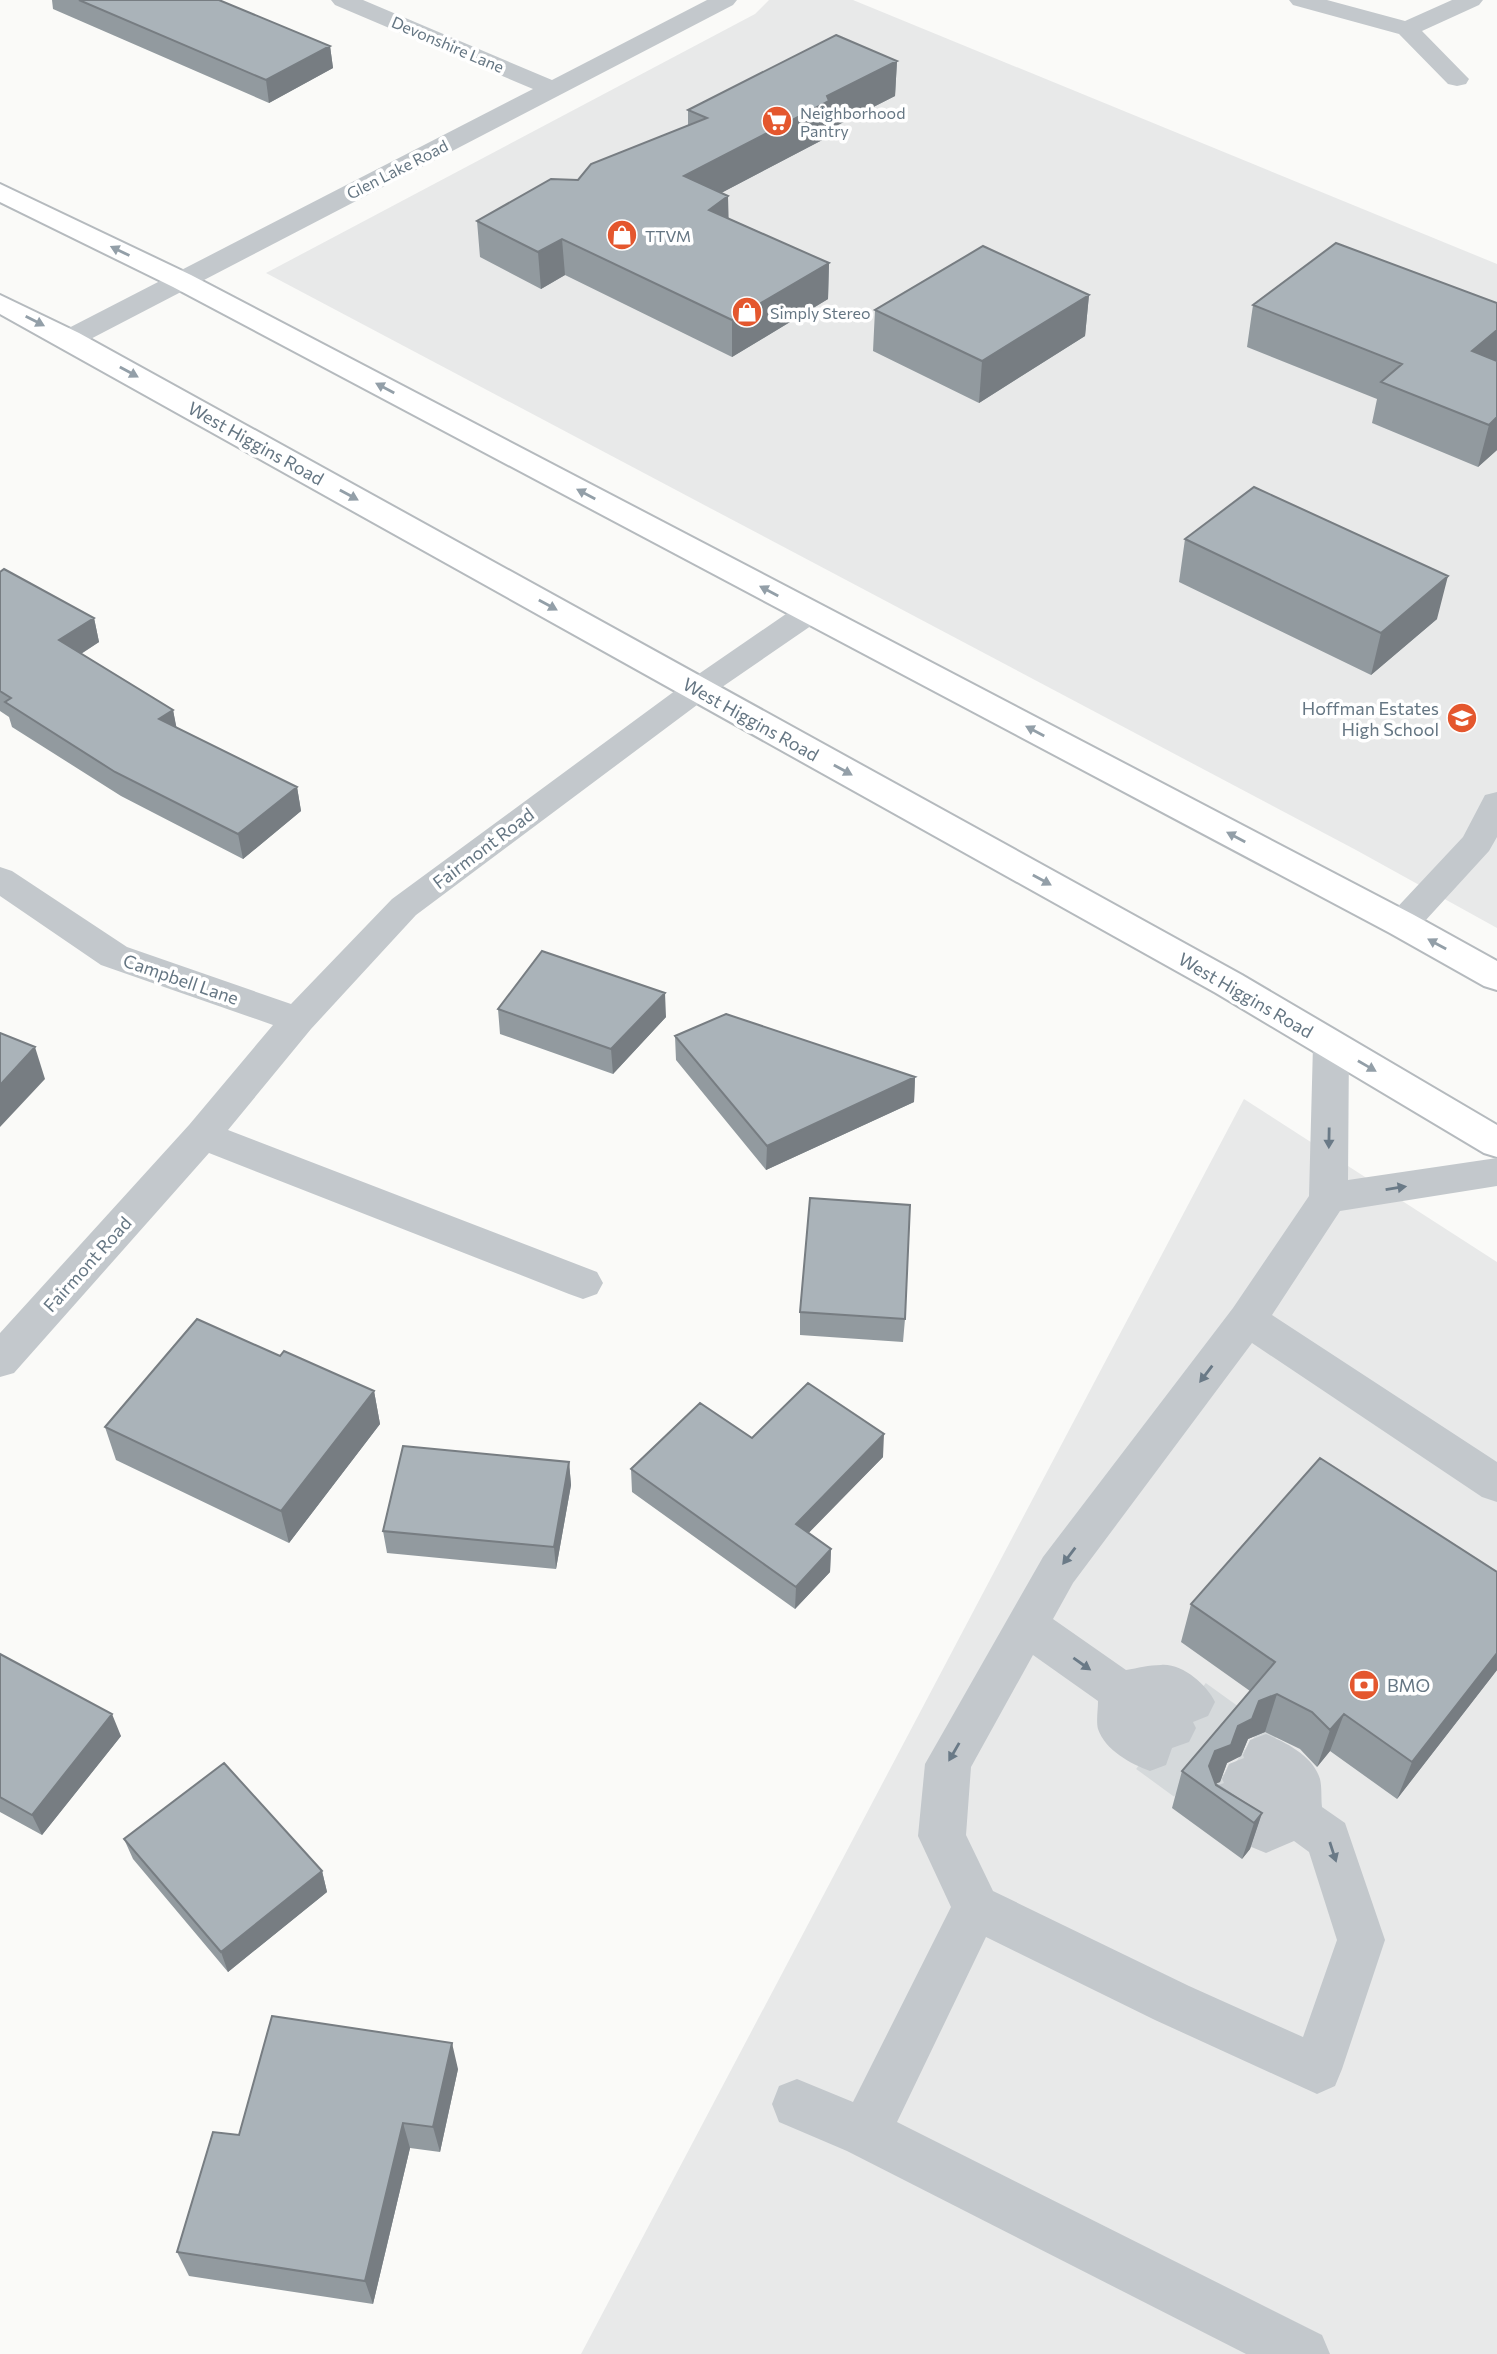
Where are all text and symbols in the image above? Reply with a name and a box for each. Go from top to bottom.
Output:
street label: Devonshire Lane [389,12,507,76]
place label: Neighborhood Pantry [800,103,905,140]
supermarket icon: Neighborhood Pantry [760,104,794,138]
street label: Glen Lake Road [343,135,451,203]
shop icon: TTVM [605,218,639,252]
place label: TTVM [645,226,691,245]
one-way arrow [110,245,130,256]
shop icon: Simply Stereo [730,295,764,329]
place label: Simply Stereo [770,303,871,322]
one-way arrow [25,315,44,327]
one-way arrow [119,366,138,378]
one-way arrow [375,382,395,394]
street label: West Higgins Road [184,397,328,489]
one-way arrow [577,488,596,500]
one-way arrow [339,489,359,501]
one-way arrow [759,585,779,596]
one-way arrow [538,599,558,611]
street label: West Higgins Road [679,673,823,765]
place label: Hoffman Estates High School [1302,697,1439,740]
school or university icon: Hoffman Estates High School [1445,701,1479,735]
one-way arrow [1025,726,1045,737]
one-way arrow [834,764,853,776]
street label: Fairmont Road [428,803,538,893]
one-way arrow [1226,832,1246,844]
one-way arrow [1033,874,1052,886]
one-way arrow [1428,938,1447,950]
street label: West Higgins Road [1175,948,1317,1042]
street label: Campbell Lane [121,949,241,1009]
one-way arrow [1358,1060,1377,1073]
one-way arrow [1323,1127,1335,1149]
one-way arrow [1385,1182,1407,1193]
street label: Fairmont Road [38,1212,136,1316]
one-way arrow [1199,1365,1213,1383]
one-way arrow [1062,1547,1076,1565]
one-way arrow [1073,1657,1091,1671]
bank icon: BMO [1347,1668,1381,1702]
place label: BMO [1387,1674,1430,1696]
one-way arrow [948,1743,960,1762]
one-way arrow [1328,1842,1339,1863]

